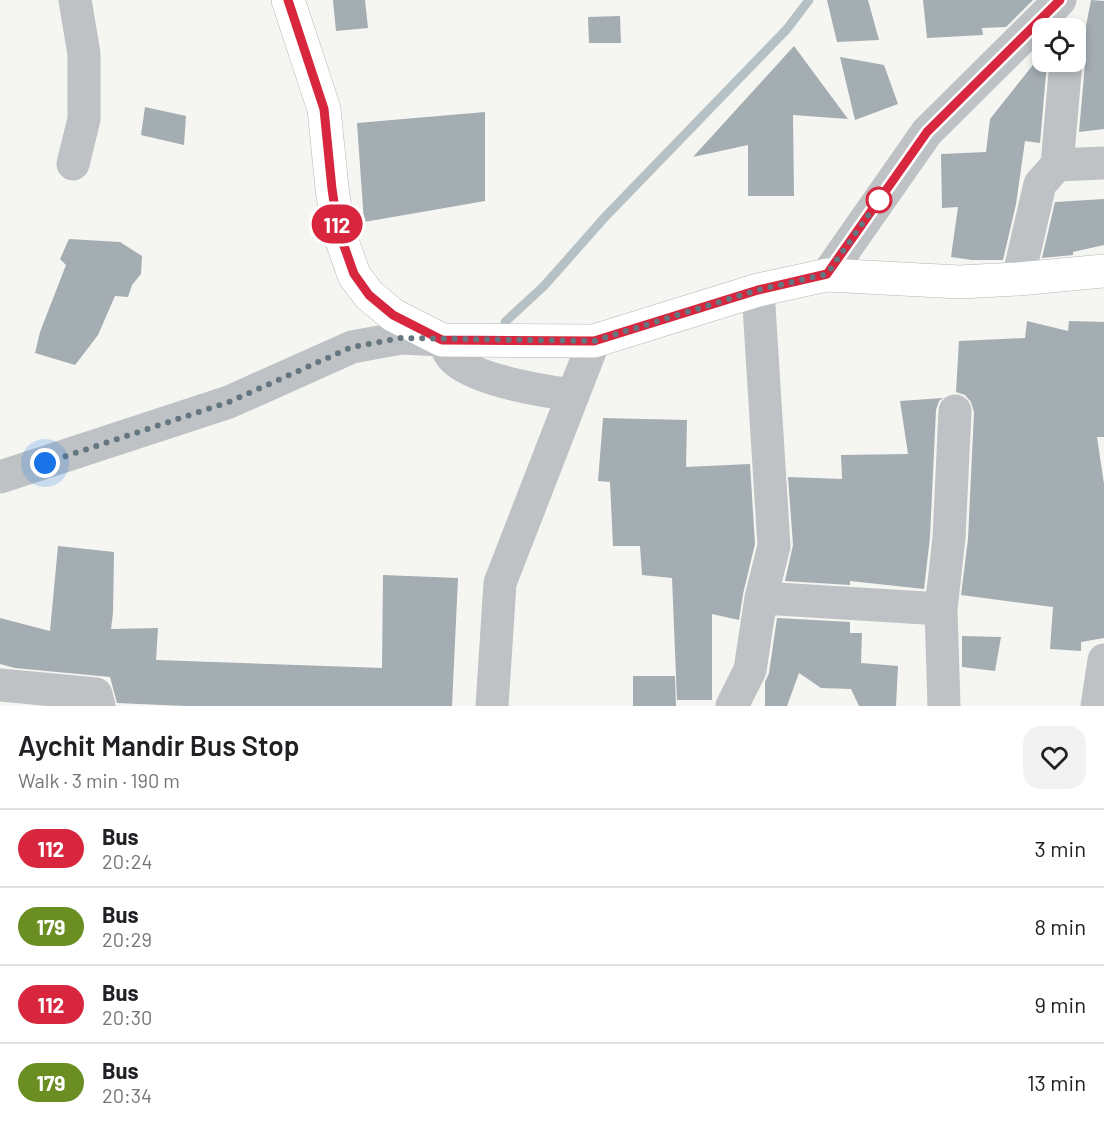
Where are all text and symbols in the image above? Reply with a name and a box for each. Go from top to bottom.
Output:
map controls [1032,18,1086,72]
button: locate [1032,18,1086,72]
unlabelled marker [866,187,892,213]
line badge: 112 [302,204,372,244]
text: 112 [324,212,350,237]
your location [30,448,60,478]
button: heart [1023,726,1086,789]
text: Aychit Mandir Bus Stop [18,728,300,762]
text: Walk · 3 min · 190 m [18,768,180,792]
text: Bus [102,823,139,849]
text: 3 min [1035,835,1086,861]
text: 112 [38,836,64,861]
text: 20:24 [102,849,153,873]
text: Bus [102,901,139,927]
text: 8 min [1034,913,1086,939]
text: 179 [36,914,66,939]
text: 20:29 [102,927,152,951]
text: Bus [102,979,139,1005]
text: 9 min [1034,991,1086,1017]
text: 112 [38,992,64,1017]
text: 20:30 [102,1005,152,1029]
text: Bus [102,1057,139,1083]
text: 13 min [1027,1069,1086,1095]
text: 179 [36,1070,66,1095]
text: 20:34 [102,1083,152,1107]

